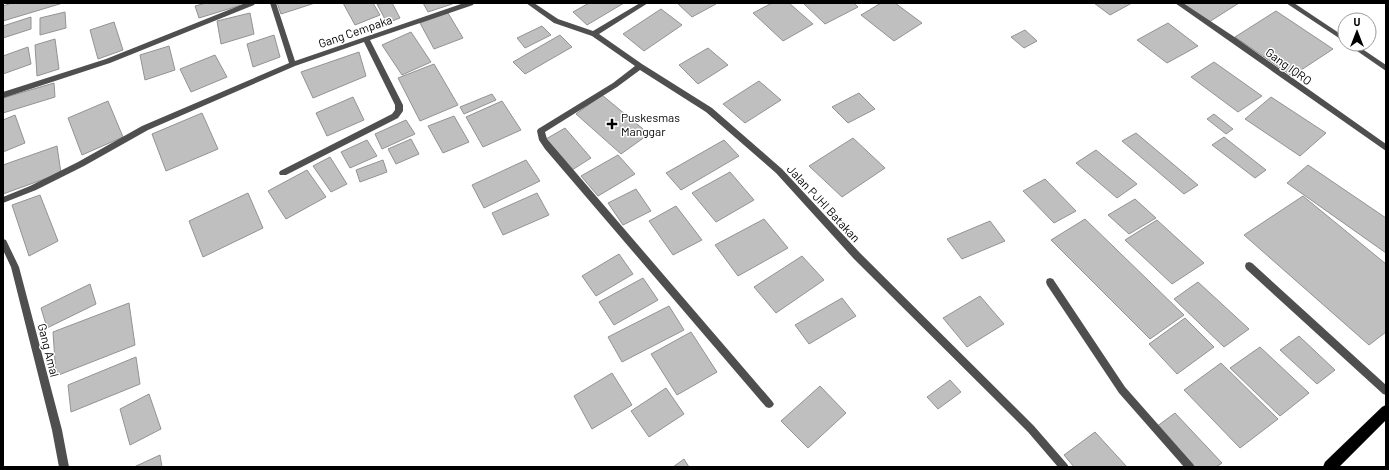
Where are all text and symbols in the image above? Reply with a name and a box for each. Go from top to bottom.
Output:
street label: Gang Cempaka [316,12,394,50]
north arrow [1337,12,1377,52]
text: U [1354,15,1361,28]
street label: Gang IQRO [1263,45,1315,87]
place label: Puskesmas Manggar [621,110,680,138]
marker: Puskesmas Manggar [606,118,618,130]
street label: Jalan PJHI Batakan [785,161,863,245]
street label: Gang Amal [36,322,62,378]

